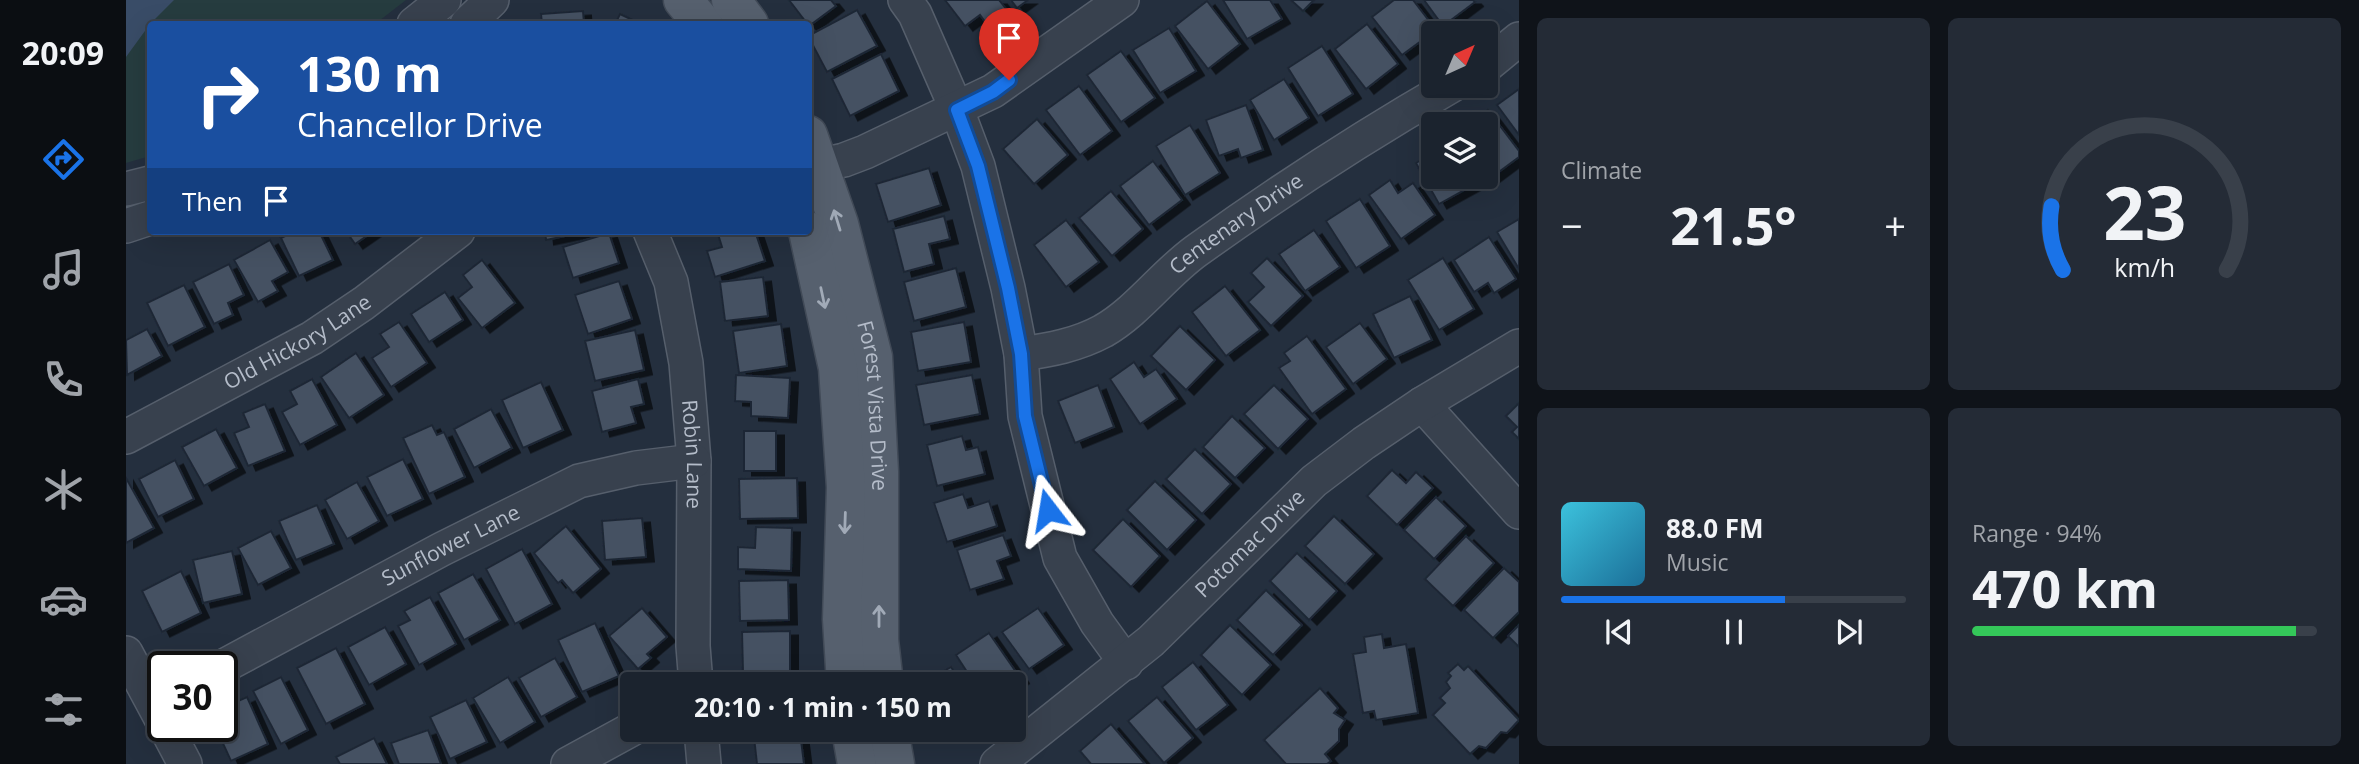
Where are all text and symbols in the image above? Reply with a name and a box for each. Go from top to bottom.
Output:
pin [979,8,1039,80]
icon: arrive [990,19,1028,57]
north arrow [1421,21,1498,98]
map controls [1421,21,1498,189]
text: 20:09 [22,31,104,74]
text: 130 m [297,40,442,106]
icon: right [182,49,273,140]
text: Chancellor Drive [297,103,543,146]
button: layers [1421,112,1498,189]
icon: directions [39,135,88,184]
text: Climate [1561,154,1642,186]
text: 23 [2103,162,2186,261]
street label: Centenary Drive [1163,166,1308,280]
icon: arrive [257,182,295,220]
text: Then [182,183,243,219]
text: 21.5° [1670,189,1797,260]
text: − [1561,199,1583,251]
text: + [1884,199,1906,251]
one-way arrow [830,209,843,231]
icon: music [39,245,88,294]
text: km/h [2114,250,2175,284]
one-way arrow [816,286,830,309]
street label: Old Hickory Lane [219,287,376,395]
street label: Forest Vista Drive [851,318,894,491]
icon: phone [39,355,88,404]
street label: Robin Lane [676,398,709,509]
icon: climate [39,465,88,514]
position arrow [1011,473,1085,547]
street label: Potomac Drive [1188,483,1310,603]
street label: Sunflower Lane [376,498,524,592]
text: 88.0 FM [1666,510,1764,546]
one-way arrow [838,511,852,534]
text: Range · 94% [1972,517,2102,549]
text: Music [1666,546,1729,578]
text: 470 km [1972,552,2158,623]
icon: car [39,575,88,624]
one-way arrow [872,605,886,628]
icon: previous [1600,613,1638,651]
icon: pause [1715,613,1753,651]
icon: next [1830,613,1868,651]
speed limit sign: 30 [147,651,238,742]
icon: filters [39,685,88,734]
text: 20:10 · 1 min · 150 m [694,689,952,725]

